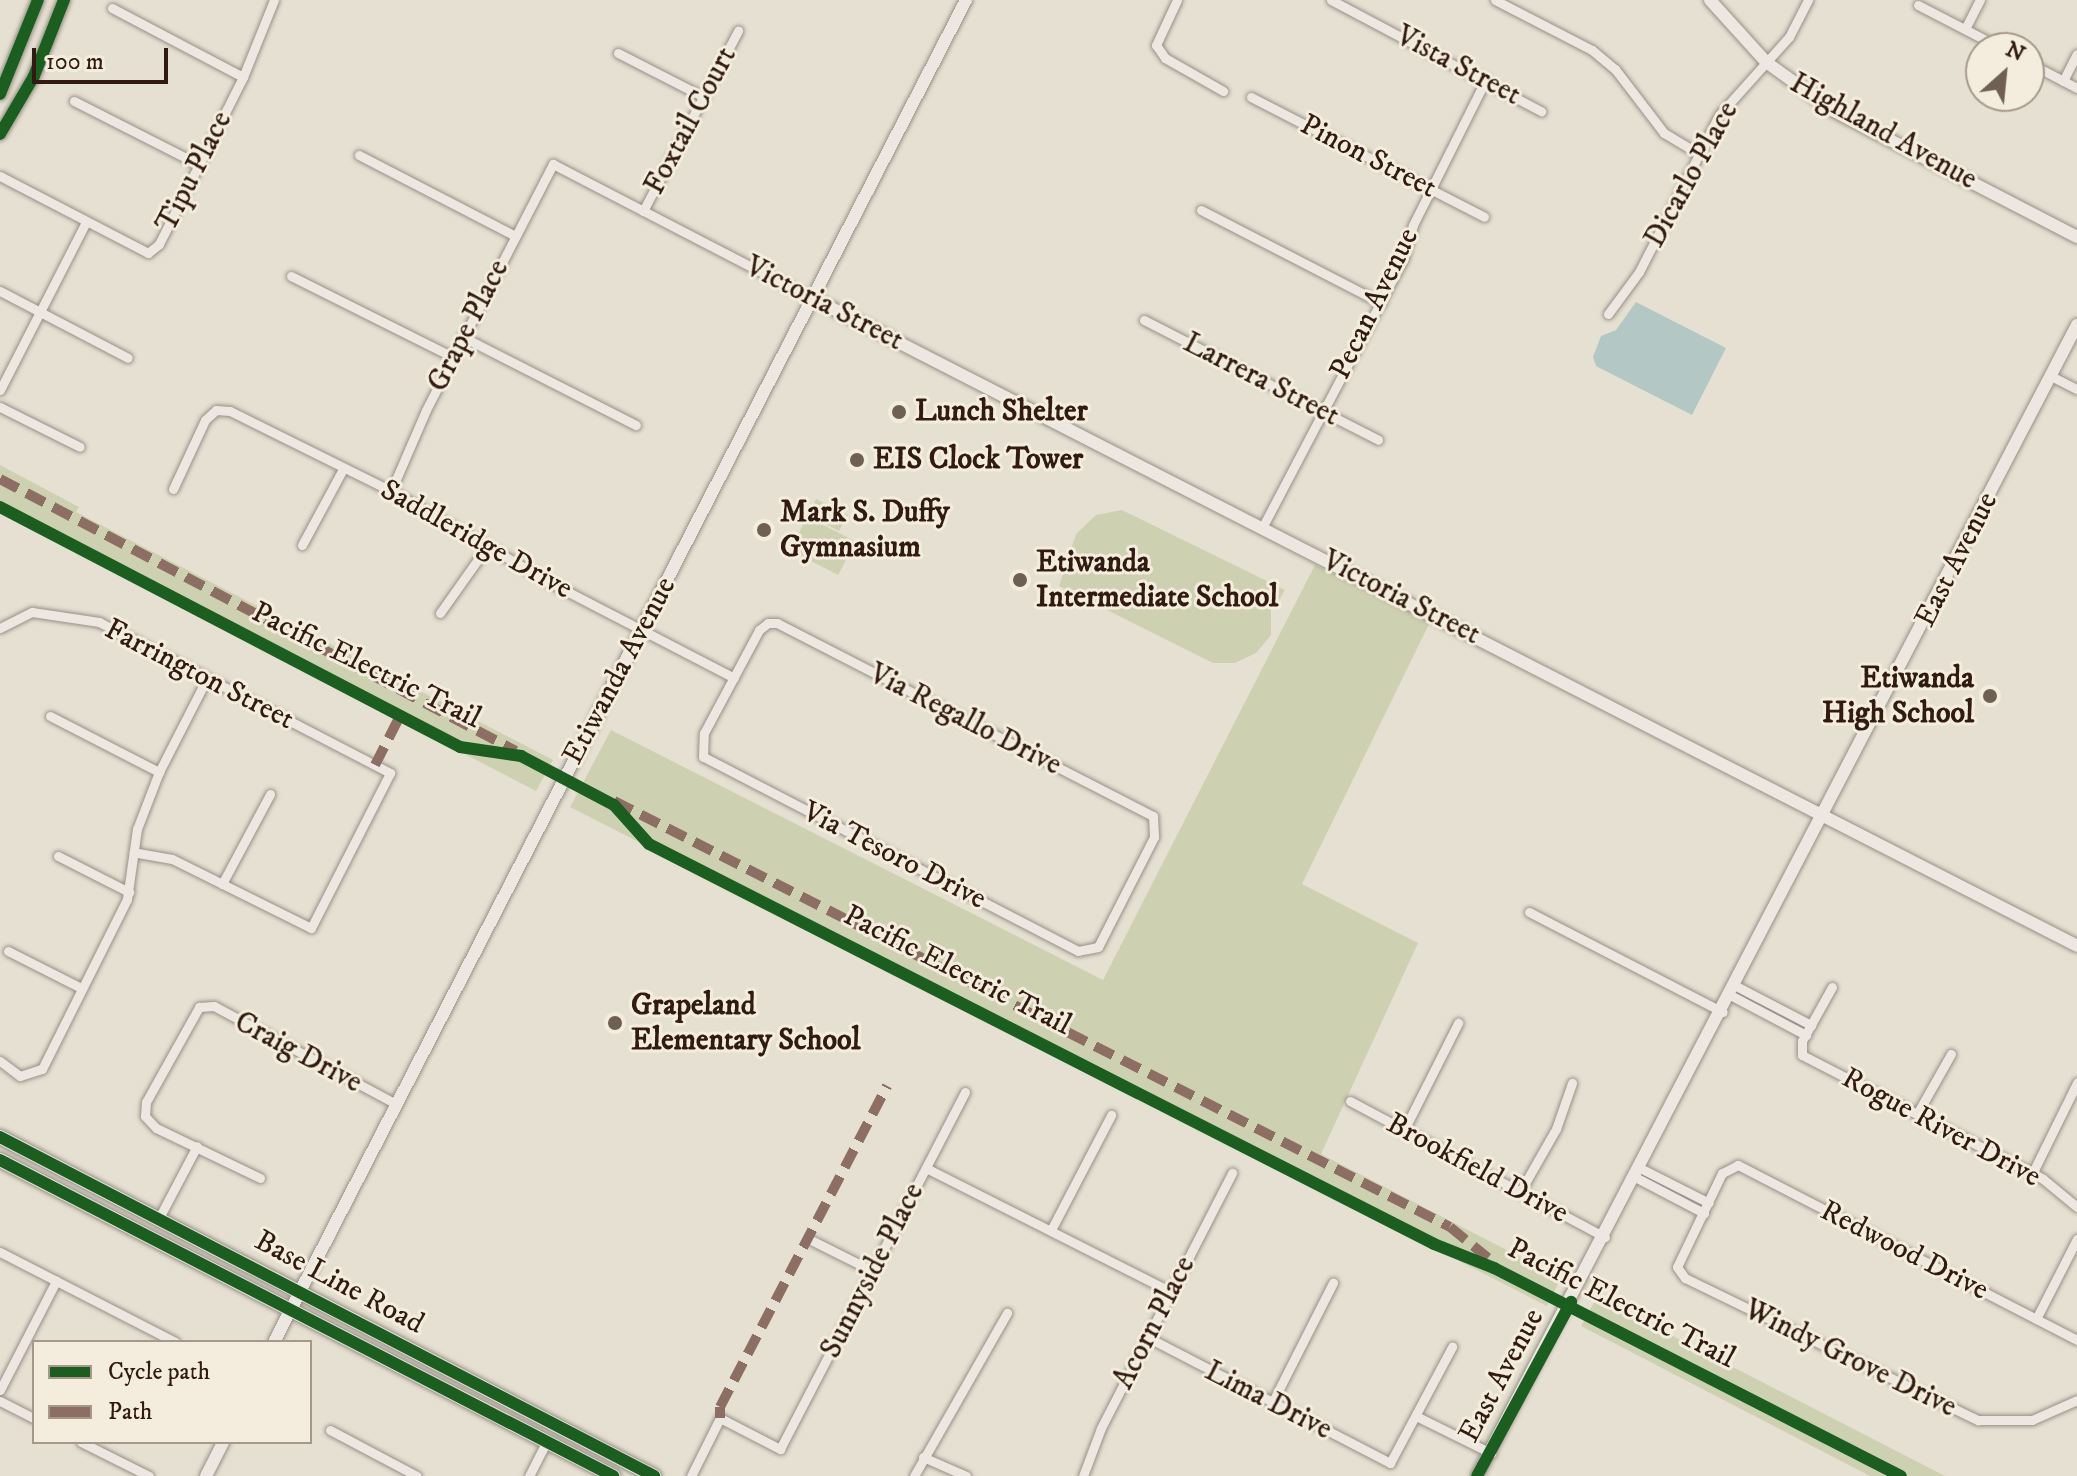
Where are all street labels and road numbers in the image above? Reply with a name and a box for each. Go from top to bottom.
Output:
street label: Vista Street [1389,18,1527,114]
street label: Foxtail Court [637,41,745,201]
street label: Highland Avenue [1783,66,1983,198]
street label: Dicarlo Place [1637,96,1747,254]
street label: Tipu Place [149,106,241,238]
street label: Pinon Street [1294,107,1442,207]
street label: Pecan Avenue [1323,223,1427,385]
street label: Victoria Street [739,249,909,359]
street label: Grape Place [420,254,518,398]
street label: Larrera Street [1177,325,1345,435]
street label: Saddleridge Drive [374,472,578,608]
street label: East Avenue [1908,487,2006,633]
street label: Victoria Street [1316,543,1486,653]
street label: Etiwanda Avenue [556,571,684,771]
street label: Pacific Electric Trail [245,595,487,737]
street label: Farrington Street [98,612,300,738]
street label: Via Regallo Drive [863,656,1067,784]
street label: Via Tesoro Drive [796,794,992,918]
street label: Pacific Electric Trail [837,898,1077,1044]
street label: Craig Drive [228,1004,368,1102]
street label: Rogue River Drive [1835,1060,2047,1196]
street label: Brookfield Drive [1380,1106,1574,1232]
street label: Sunnyside Place [813,1177,933,1365]
street label: Redwood Drive [1814,1193,1994,1309]
street label: Base Line Road [248,1223,430,1343]
street label: Pacific Electric Trail [1501,1231,1741,1377]
street label: Acorn Place [1106,1251,1204,1395]
street label: Windy Grove Drive [1738,1292,1962,1426]
street label: East Avenue [1452,1303,1552,1449]
street label: Lima Drive [1198,1354,1338,1448]

